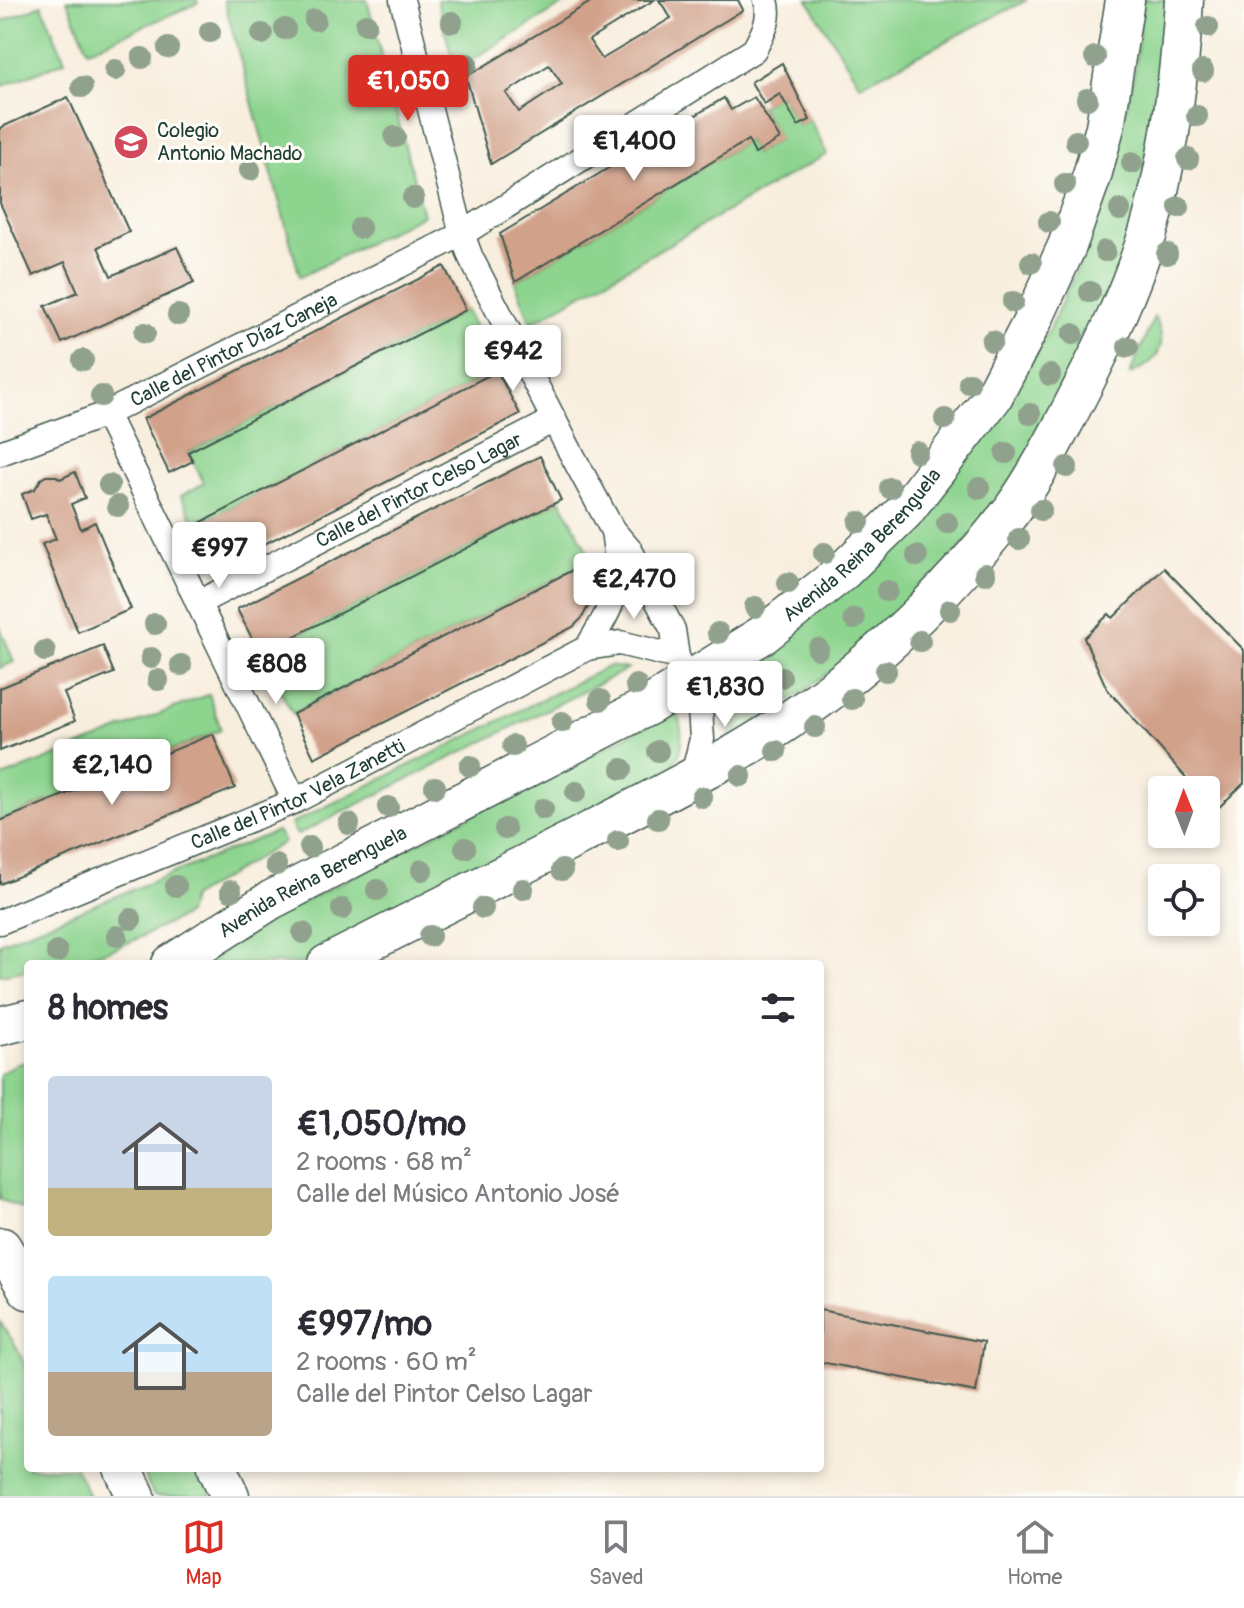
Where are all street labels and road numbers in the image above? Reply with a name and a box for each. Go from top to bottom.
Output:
street label: Calle del Pintor Díaz Caneja [126,287,342,413]
street label: Calle del Pintor Celso Lagar [312,427,526,553]
street label: Avenida Reina Berenguela [778,463,946,627]
street label: Calle del Pintor Vela Zanetti [187,734,409,855]
street label: Avenida Reina Berenguela [214,820,411,943]

